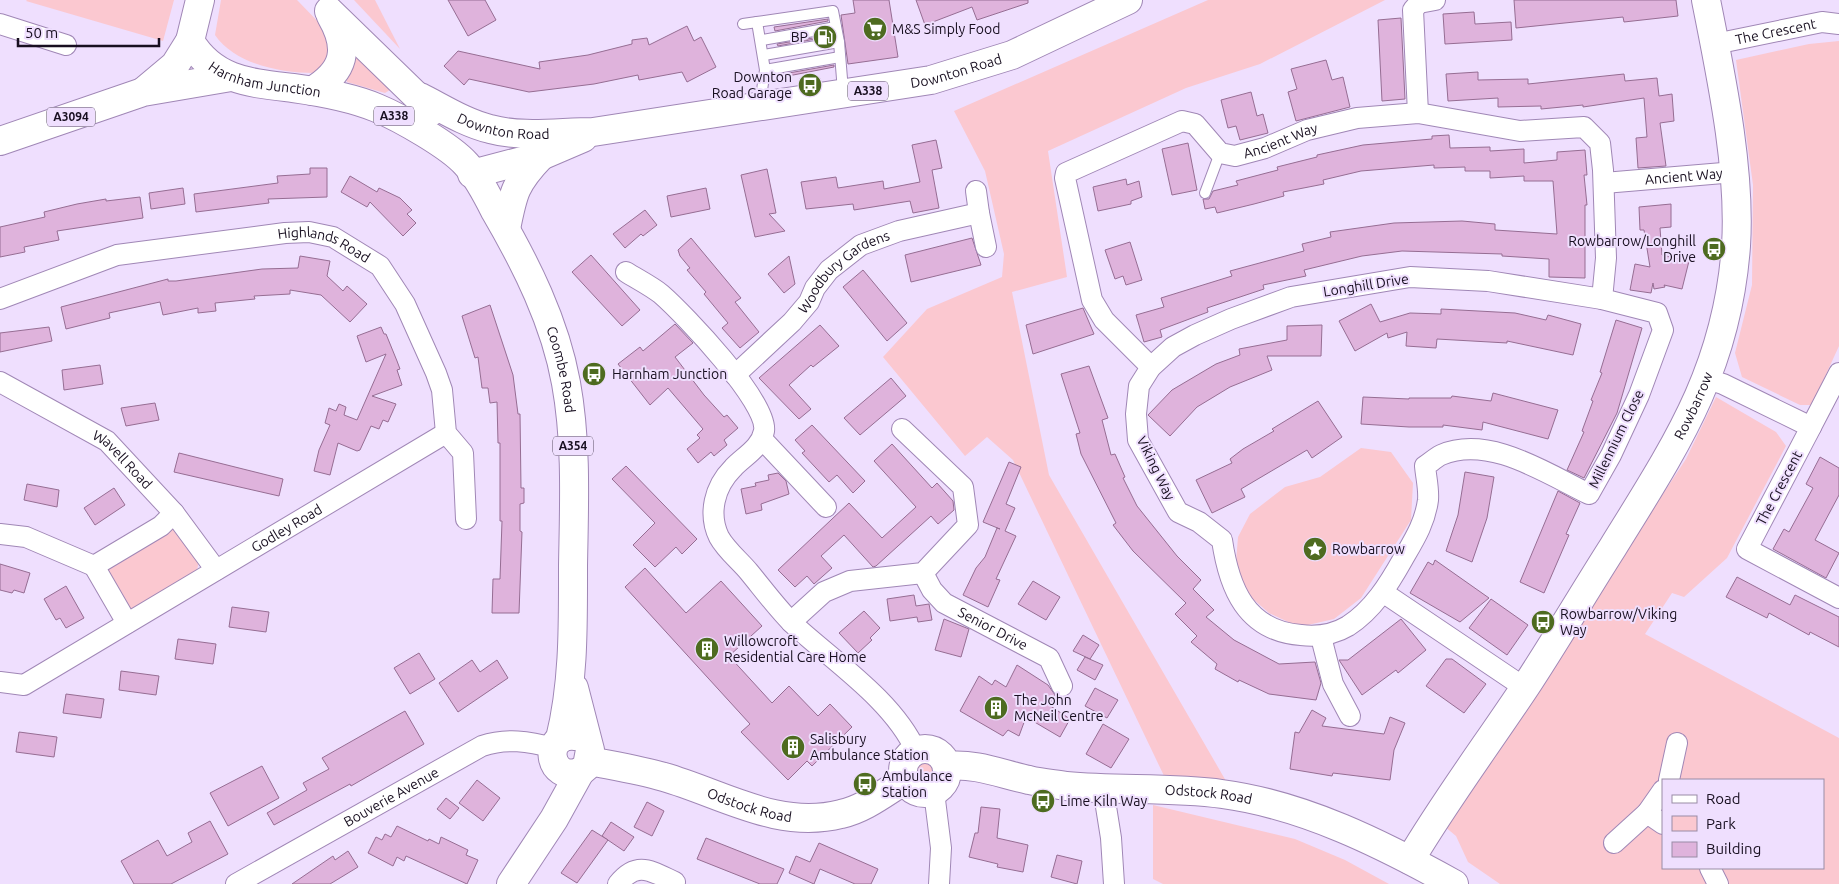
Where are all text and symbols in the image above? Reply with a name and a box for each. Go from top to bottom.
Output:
scale bar [18,15,159,47]
street label: The Crescent [1734,15,1818,48]
supermarket icon: M&S Simply Food [862,16,888,42]
place label: M&S Simply Food [892,21,1000,37]
text: 50 m [25,24,58,41]
fuel station icon: BP [812,24,838,50]
place label: BP [791,29,808,45]
street label: Downton Road [909,51,1004,91]
street label: Harnham Junction [206,58,322,100]
place label: Downton Road Garage [712,69,792,101]
bus stop icon: Downton Road Garage [797,72,823,98]
road number: A338 [848,82,888,100]
road number: A338 [374,106,414,125]
road number: A3094 [47,108,95,126]
street label: Downton Road [455,110,550,142]
street label: Ancient Way [1242,120,1319,161]
street label: Ancient Way [1644,165,1724,188]
street label: Highlands Road [277,224,373,266]
street label: Woodbury Gardens [795,227,892,317]
place label: Rowbarrow/Longhill Drive [1568,233,1696,265]
bus stop icon: Rowbarrow/Longhill Drive [1701,236,1727,262]
street label: Longhill Drive [1322,270,1410,300]
street label: Coombe Road [543,324,578,414]
bus stop icon: Harnham Junction [581,361,607,387]
place label: Harnham Junction [612,366,727,382]
street label: Rowbarrow [1671,369,1716,442]
street label: Millennium Close [1585,387,1647,491]
street label: Wavell Road [90,427,155,492]
street label: Viking Way [1134,433,1178,503]
road number: A354 [553,436,593,456]
street label: The Crescent [1753,448,1806,528]
street label: Godley Road [248,501,325,555]
place icon: Rowbarrow [1302,536,1328,562]
place label: Rowbarrow [1332,541,1405,557]
street label: Senior Drive [955,604,1030,653]
place label: Rowbarrow/Viking Way [1560,606,1677,638]
bus stop icon: Rowbarrow/Viking Way [1530,609,1556,635]
place label: Willowcroft Residential Care Home [724,633,867,665]
building icon: Willowcroft Residential Care Home [694,636,720,662]
place label: The John McNeil Centre [1014,692,1104,724]
building icon: The John McNeil Centre [983,695,1009,721]
place label: Salisbury Ambulance Station [810,731,929,763]
building icon: Salisbury Ambulance Station [780,734,806,760]
street label: Bouverie Avenue [341,764,442,830]
place label: Ambulance Station [882,768,952,800]
bus stop icon: Ambulance Station [852,771,878,797]
legend [1662,779,1824,869]
street label: Odstock Road [1165,782,1254,807]
street label: Odstock Road [705,785,793,825]
bus stop icon: Lime Kiln Way [1030,788,1056,814]
text: Road [1706,790,1741,807]
place label: Lime Kiln Way [1060,793,1147,809]
text: Park [1706,815,1736,832]
text: Building [1706,840,1761,857]

